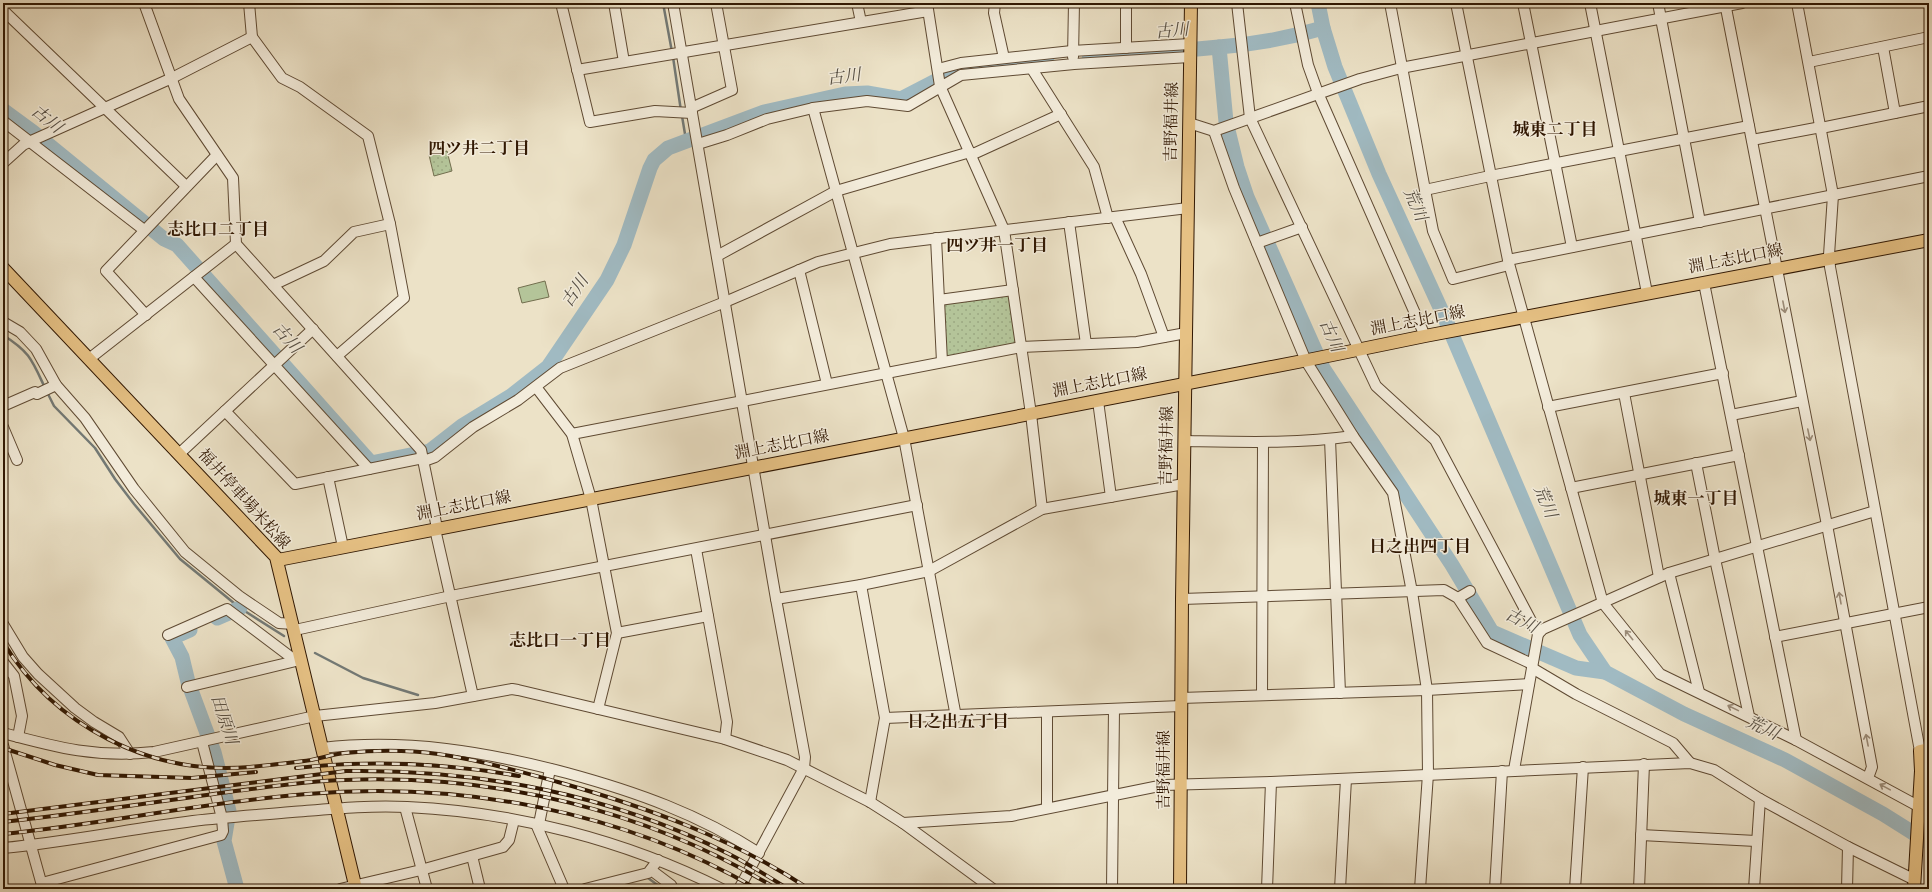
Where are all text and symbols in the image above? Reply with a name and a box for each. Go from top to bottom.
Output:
water label: 古川 [1154,18,1192,45]
water label: 古川 [826,64,864,92]
street label: 吉野福井線 [1161,82,1185,162]
water label: 古川 [25,100,68,141]
district label: 城東二丁目 [1513,119,1598,143]
district label: 四ツ井二丁目 [428,138,530,162]
water label: 荒川 [1396,185,1433,227]
district label: 志比口二丁目 [167,219,269,243]
district label: 四ツ井一丁目 [946,235,1048,259]
street label: 淵上志比口線 [1687,240,1785,280]
water label: 古川 [557,270,597,313]
one-way arrow [1780,300,1788,313]
street label: 淵上志比口線 [1369,302,1467,342]
water label: 古川 [1312,316,1349,358]
water label: 古川 [266,318,308,361]
street label: 淵上志比口線 [1051,364,1149,404]
street label: 吉野福井線 [1156,406,1180,486]
street label: 淵上志比口線 [733,426,831,466]
one-way arrow [1805,428,1813,441]
street label: 福井停車場米松線 [192,445,294,555]
water label: 荒川 [1526,482,1562,524]
street label: 淵上志比口線 [415,487,513,527]
district label: 城東一丁目 [1654,488,1739,512]
district label: 日之出四丁目 [1369,536,1471,560]
one-way arrow [1836,592,1844,605]
water label: 古川 [1500,604,1543,641]
district label: 志比口一丁目 [509,630,611,654]
one-way arrow [1624,630,1633,641]
water label: 田原川 [204,692,243,750]
one-way arrow [1727,704,1739,712]
district label: 日之出五丁目 [907,711,1009,735]
water label: 荒川 [1742,711,1784,748]
street label: 吉野福井線 [1154,730,1177,810]
one-way arrow [1862,734,1870,747]
one-way arrow [1879,783,1891,791]

